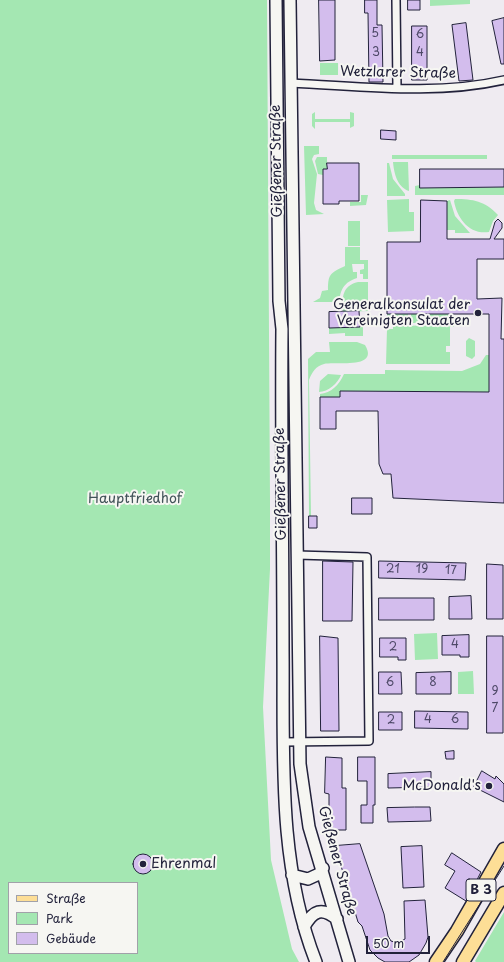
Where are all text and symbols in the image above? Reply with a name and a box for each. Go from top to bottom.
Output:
house number: 5 [371,27,379,41]
house number: 6 [416,28,424,42]
house number: 3 [372,46,380,60]
house number: 4 [416,46,424,60]
street label: Wetzlarer Straße [340,64,456,82]
street label: Gießener Straße [268,104,286,218]
place label: Generalkonsulat der Vereinigten Staaten [333,297,470,330]
marker: Generalkonsulat der Vereinigten Staaten [473,308,483,318]
street label: Gießener Straße [272,427,290,541]
park label: Hauptfriedhof [88,491,182,507]
house number: 21 [386,563,400,577]
house number: 19 [416,563,428,577]
house number: 17 [445,564,457,578]
house number: 4 [451,638,459,652]
house number: 2 [389,641,397,655]
house number: 6 [386,676,394,690]
house number: 8 [429,676,437,690]
house number: 9 [491,685,499,699]
house number: 7 [492,702,498,716]
house number: 4 [424,713,432,727]
house number: 6 [451,713,459,727]
house number: 2 [387,714,395,728]
place label: McDonald's [402,778,481,794]
marker: McDonald's [484,781,494,791]
street label: Gießener Straße [314,804,360,918]
place label: Ehrenmal [151,856,216,872]
marker: Ehrenmal [138,859,148,869]
road number: B 3 [466,879,496,901]
legend [8,882,138,954]
text: Straße [46,889,86,907]
text: Park [46,909,73,927]
scale bar [368,928,432,954]
text: Gebäude [46,929,96,947]
text: 50 m [373,934,404,952]

